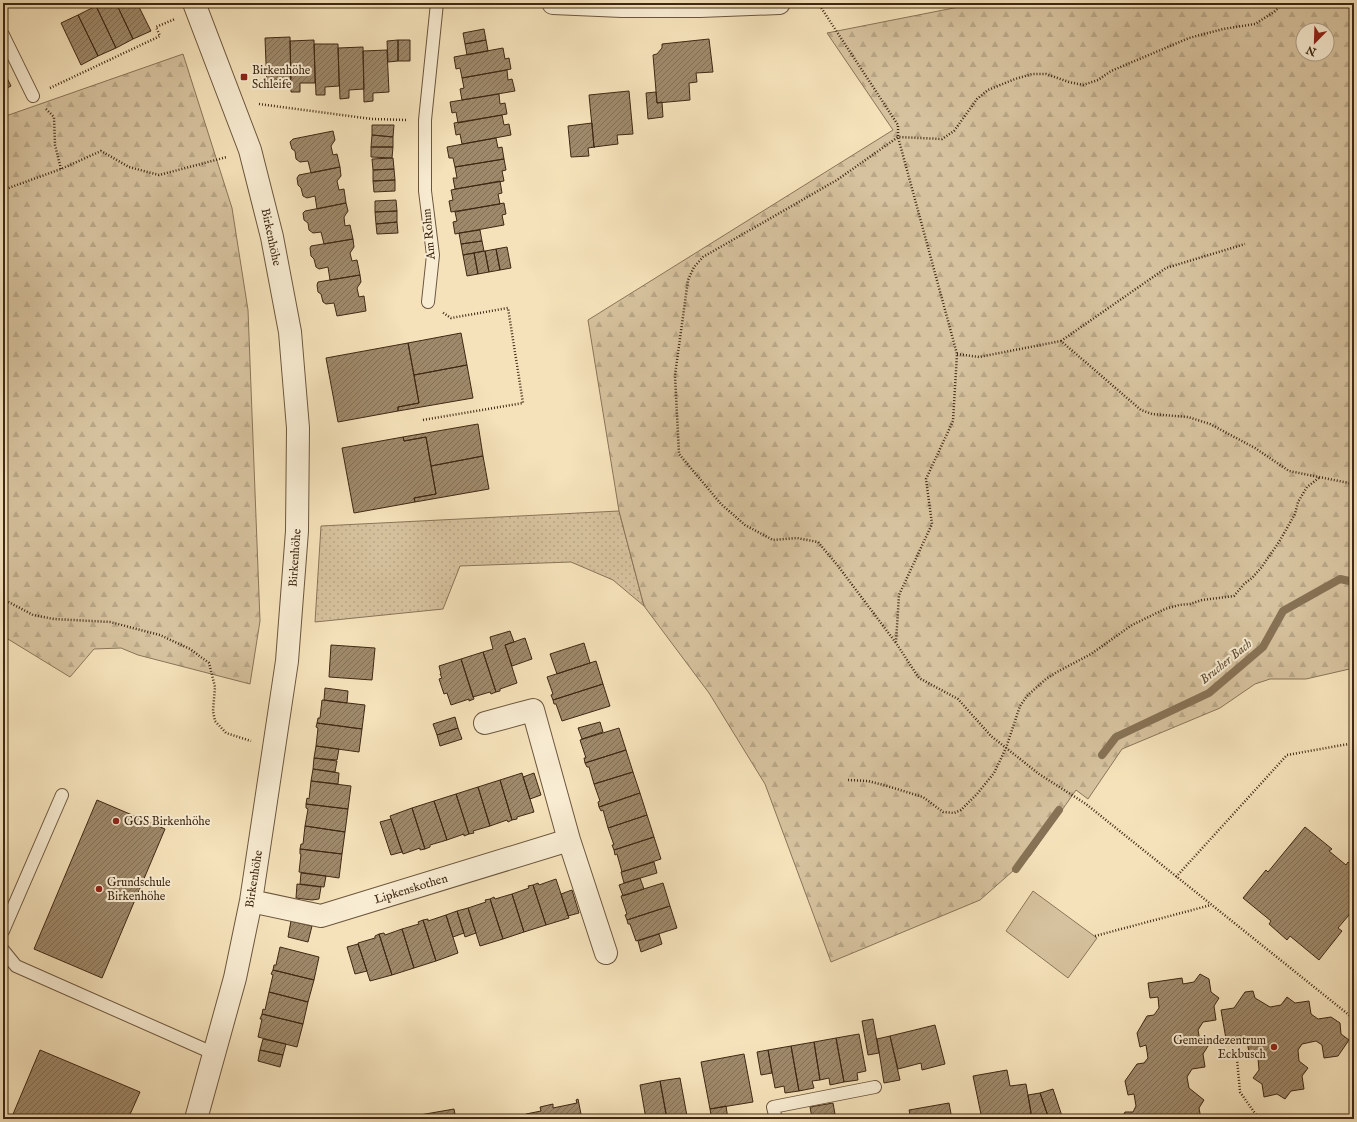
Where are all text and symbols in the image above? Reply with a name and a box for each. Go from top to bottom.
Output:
north arrow [1295,22,1335,62]
text: N [1304,42,1320,59]
place label: Birkenhöhe Schleife [252,63,311,92]
marker: Birkenhöhe Schleife [239,72,249,82]
street label: Birkenhöhe [258,207,285,268]
street label: Am Rohm [419,208,439,261]
street label: Birkenhöhe [285,528,305,588]
water label: Brucher Bach [1196,635,1256,688]
place label: GGS Birkenhöhe [124,814,211,829]
marker: GGS Birkenhöhe [111,816,121,826]
street label: Birkenhöhe [242,849,266,909]
street label: Lipkenskothen [373,871,450,908]
place label: Grundschule Birkenhöhe [107,875,171,904]
marker: Grundschule Birkenhöhe [94,884,104,894]
place label: Gemeindezentrum Eckbusch [1173,1033,1267,1062]
marker: Gemeindezentrum Eckbusch [1269,1042,1279,1052]

